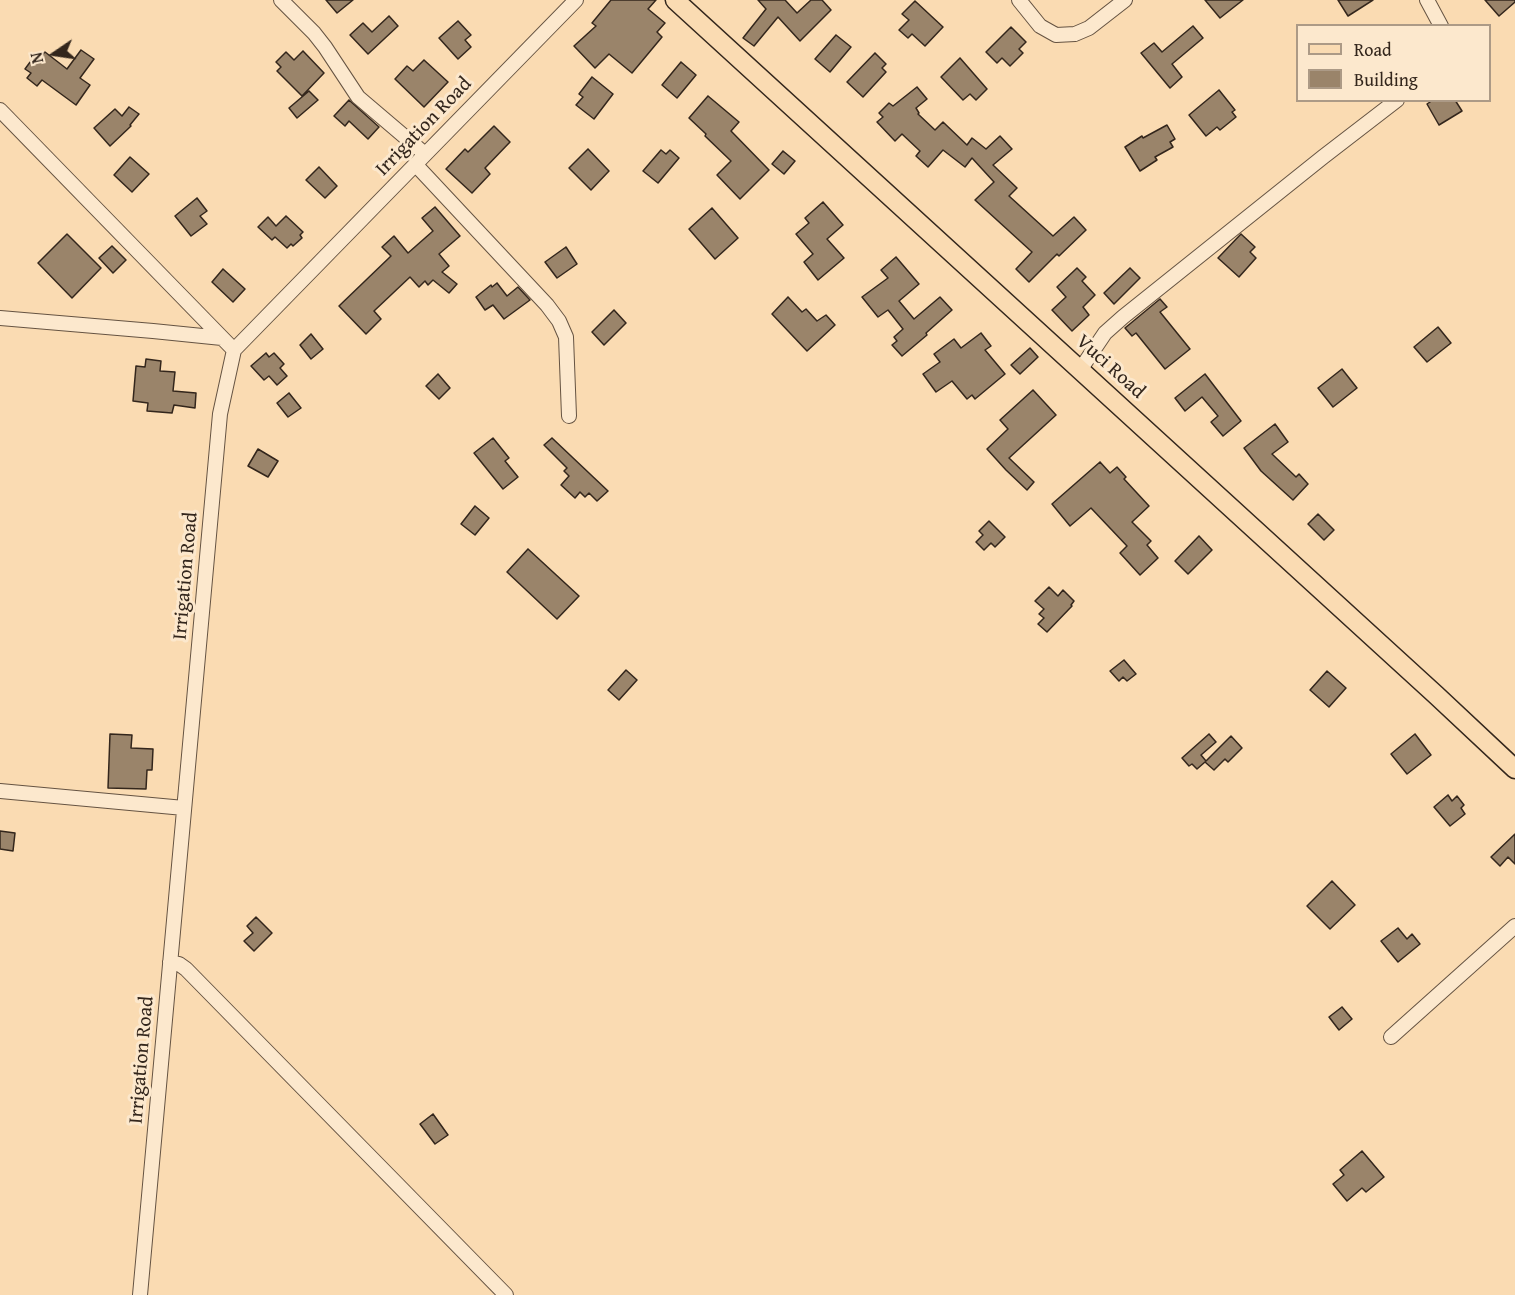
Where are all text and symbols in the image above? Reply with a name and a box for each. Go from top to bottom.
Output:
north arrow [24,24,84,84]
legend [1296,24,1491,102]
text: Road [1354,36,1392,63]
text: N [24,50,49,66]
text: Building [1354,66,1418,93]
street label: Irrigation Road [371,73,477,181]
street label: Vuci Road [1071,330,1149,404]
street label: Irrigation Road [168,511,204,641]
street label: Irrigation Road [124,995,160,1125]

